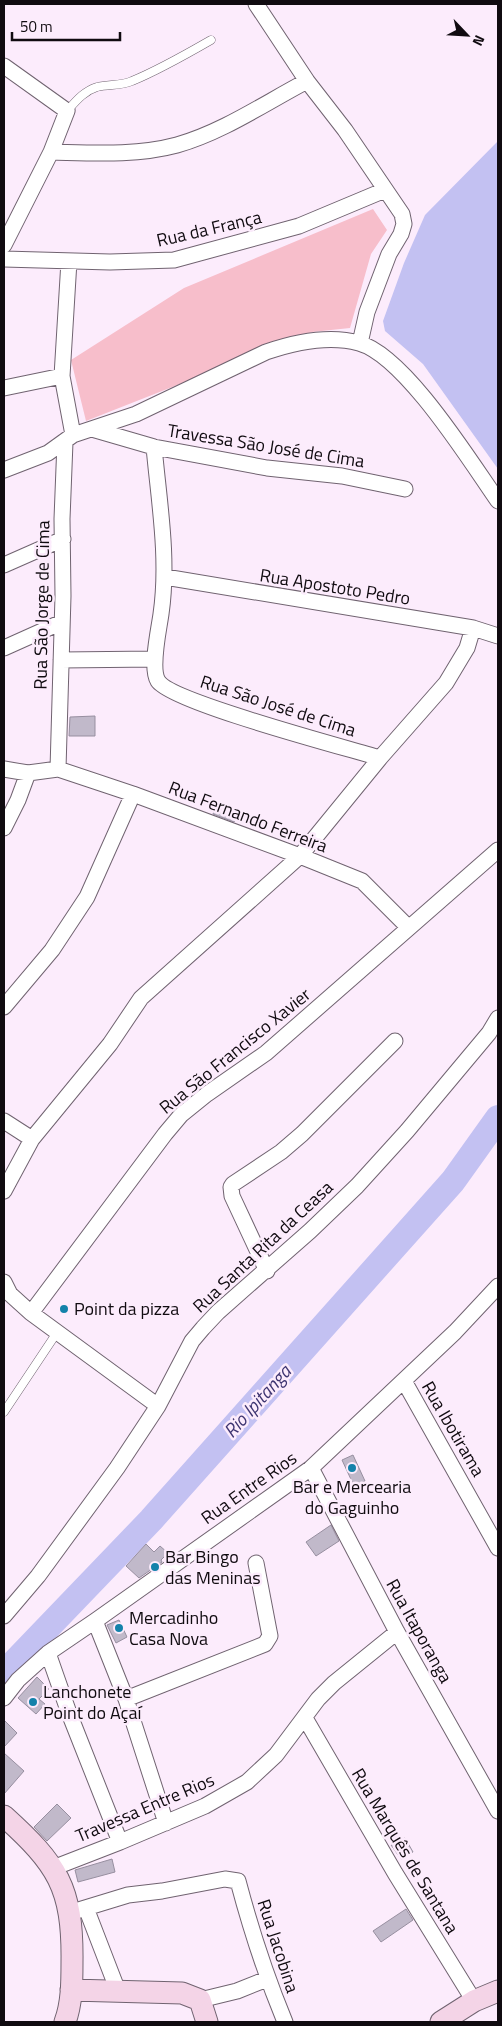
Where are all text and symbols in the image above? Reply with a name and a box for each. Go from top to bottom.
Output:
scale bar [12,10,120,42]
north arrow [442,10,492,60]
text: 50 m [20,15,53,38]
text: N [468,32,491,50]
street label: Rua da França [154,203,264,254]
street label: Travessa São José de Cima [166,417,366,474]
street label: Rua São Jorge de Cima [27,520,56,690]
street label: Rua Apostoto Pedro [258,561,412,612]
street label: Rua São José de Cima [197,668,359,743]
street label: Rua Fernando Ferreira [165,774,332,859]
street label: Rua São Francisco Xavier [153,981,316,1120]
street label: Rua Santa Rita da Ceasa [186,1174,339,1319]
place label: Point da pizza [74,1295,179,1322]
marker: Point da pizza [58,1303,70,1315]
water label: Rio Ipitanga [216,1357,298,1444]
street label: Rua Ibotirama [415,1376,492,1482]
street label: Rua Entre Rios [195,1445,302,1531]
marker: Bar e Mercearia do Gaguinho [346,1462,358,1474]
place label: Bar e Mercearia do Gaguinho [293,1473,411,1521]
place label: Bar Bingo das Meninas [165,1543,261,1591]
marker: Bar Bingo das Meninas [149,1561,161,1573]
street label: Rua Itaporanga [380,1574,459,1688]
place label: Mercadinho Casa Nova [129,1604,218,1652]
marker: Mercadinho Casa Nova [113,1622,125,1634]
place label: Lanchonete Point do Açaí [43,1678,143,1726]
marker: Lanchonete Point do Açaí [27,1696,39,1708]
street label: Rua Marquês de Santana [345,1763,466,1939]
street label: Travessa Entre Rios [71,1766,218,1849]
street label: Rua Jacobina [251,1895,306,1996]

